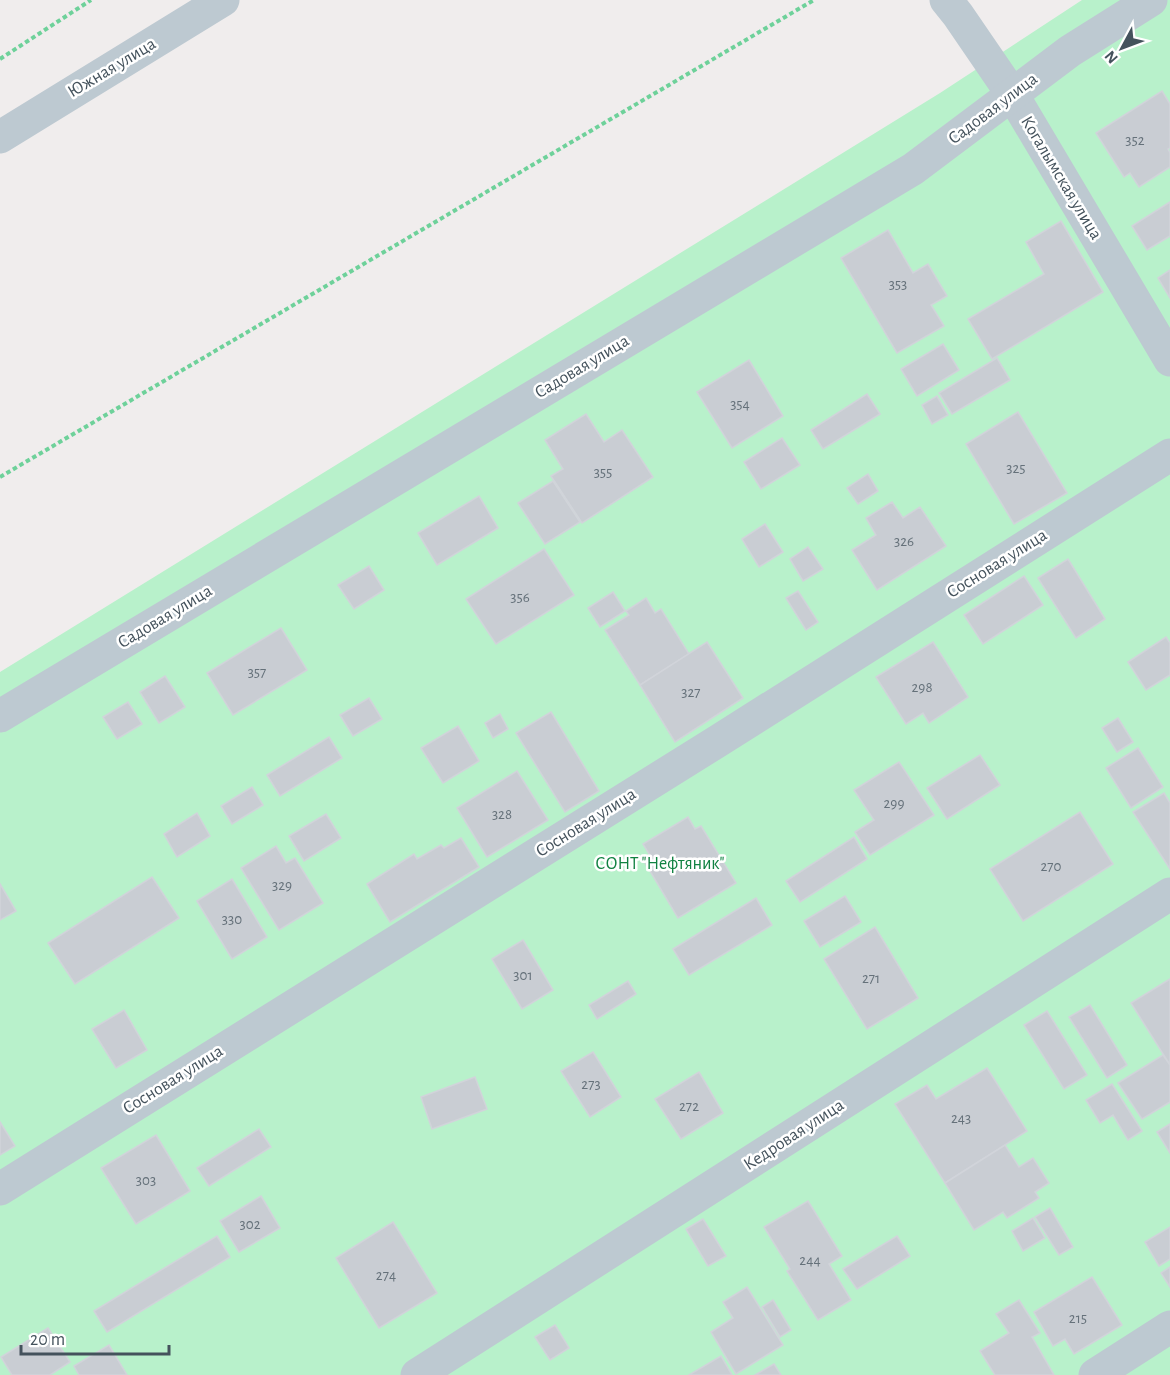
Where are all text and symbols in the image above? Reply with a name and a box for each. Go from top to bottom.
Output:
north arrow [1092,18,1152,78]
street label: Южная улица [65,35,159,101]
text: N [1102,48,1121,67]
street label: Садовая улица [945,70,1041,148]
street label: Когалымская улица [1017,113,1105,243]
house number: 352 [1125,133,1145,148]
house number: 353 [889,277,907,292]
street label: Садовая улица [532,332,632,402]
house number: 354 [730,397,750,412]
house number: 325 [1006,461,1026,476]
house number: 355 [594,465,612,480]
street label: Сосновая улица [944,526,1050,602]
house number: 326 [894,534,914,549]
street label: Садовая улица [115,582,215,652]
house number: 356 [510,590,530,605]
house number: 357 [248,665,266,680]
house number: 298 [912,680,933,695]
house number: 327 [681,685,701,700]
street label: Сосновая улица [533,785,639,861]
house number: 299 [884,796,904,811]
house number: 328 [492,807,512,822]
park label: СОНТ "Нефтяник" [595,855,725,873]
house number: 270 [1040,859,1062,874]
house number: 329 [272,878,292,893]
house number: 330 [222,912,242,927]
house number: 301 [513,968,533,983]
house number: 271 [862,971,880,986]
street label: Сосновая улица [120,1042,226,1118]
house number: 273 [581,1077,601,1092]
street label: Кедровая улица [741,1096,847,1174]
house number: 272 [679,1099,699,1114]
house number: 243 [951,1111,971,1126]
house number: 303 [136,1173,156,1188]
house number: 302 [240,1217,261,1232]
house number: 244 [799,1253,821,1268]
house number: 274 [376,1268,396,1283]
house number: 215 [1069,1311,1087,1326]
scale bar [21,1318,170,1356]
text: 20 m [30,1331,65,1349]

